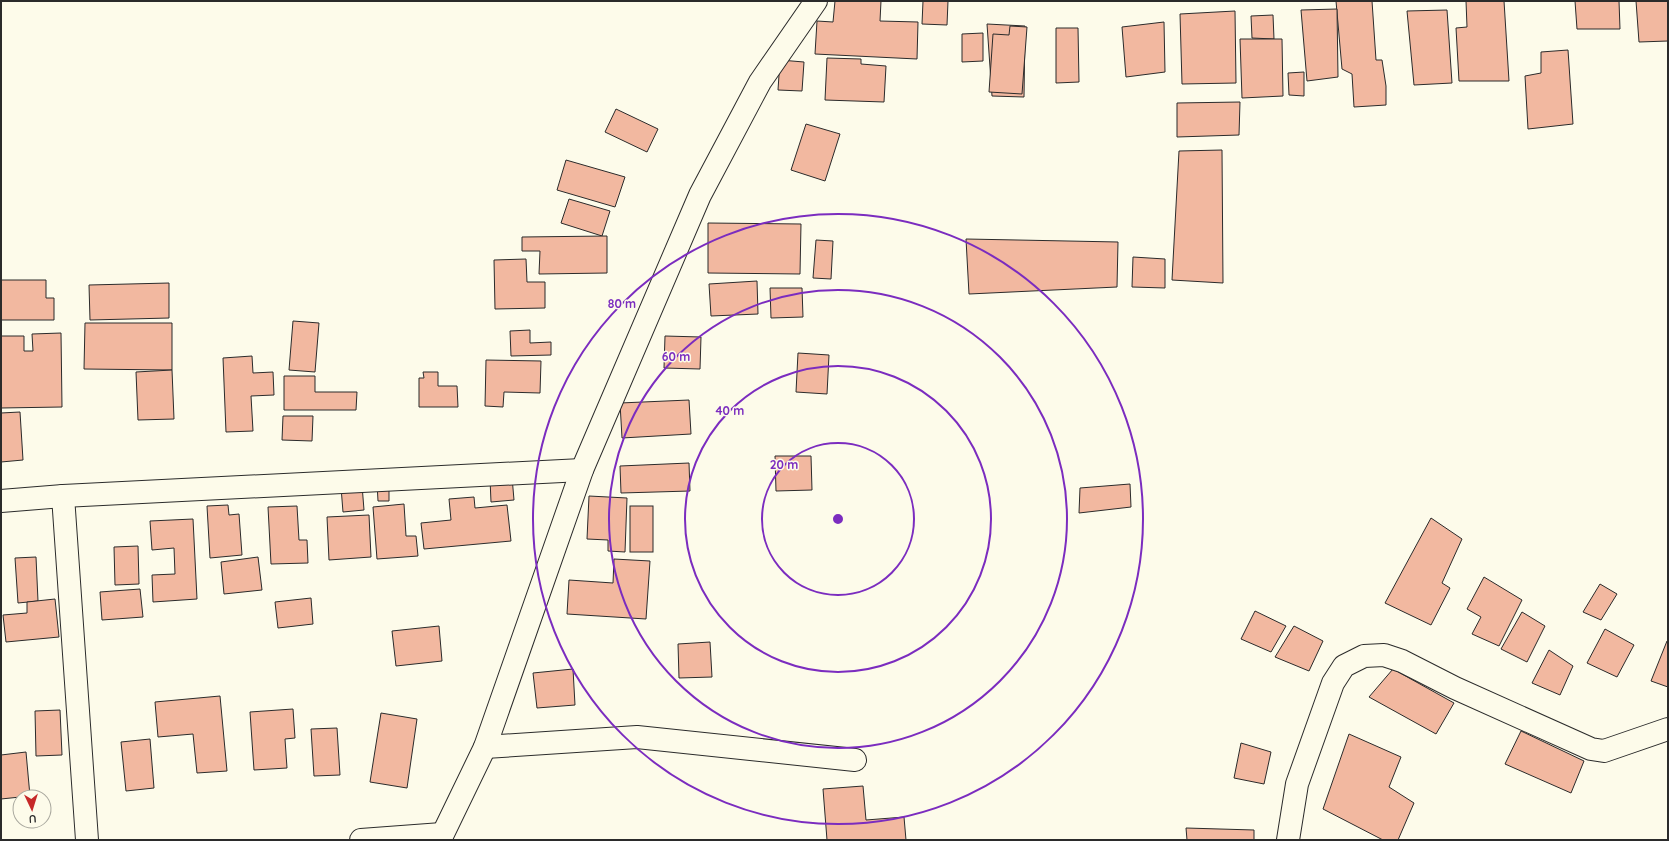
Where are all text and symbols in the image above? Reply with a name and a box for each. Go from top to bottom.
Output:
text: 80 m [608,296,636,311]
text: 60 m [662,349,690,364]
text: 40 m [716,403,744,418]
text: 20 m [770,457,798,472]
centre of rings [831,512,845,526]
north arrow [12,789,52,829]
text: U [28,812,37,826]

